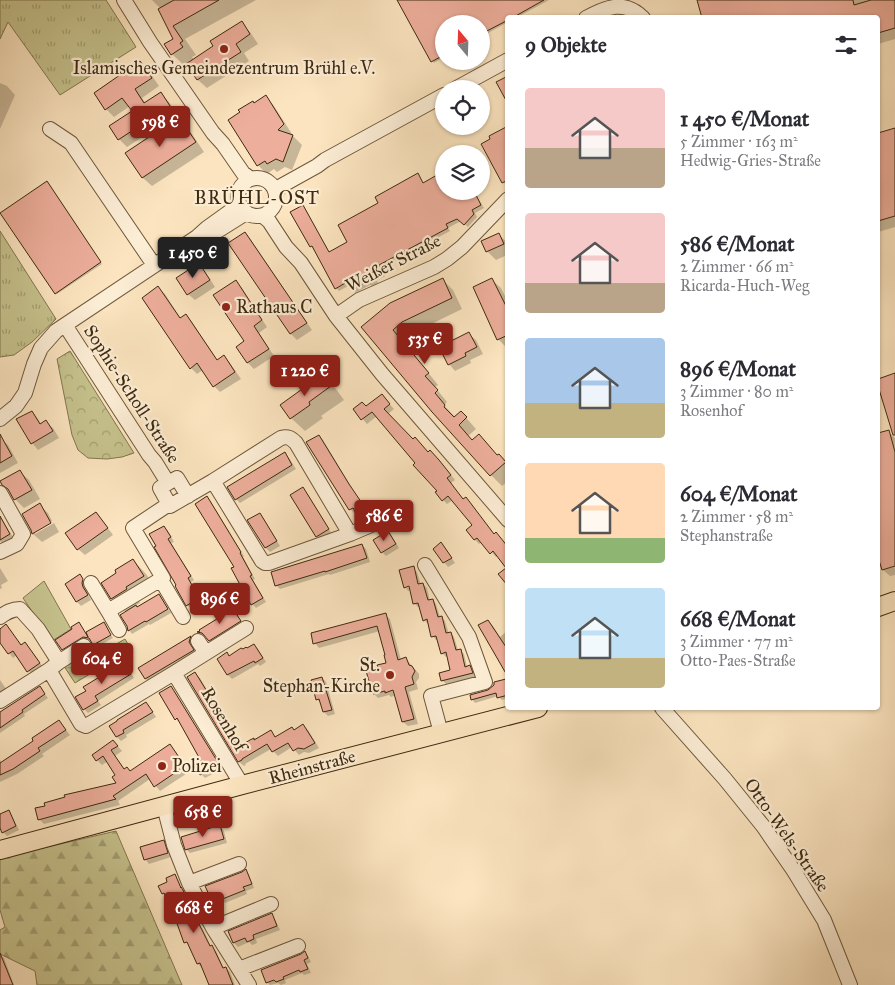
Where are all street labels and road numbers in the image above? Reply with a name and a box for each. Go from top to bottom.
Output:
street label: Weißer Straße [342,230,444,296]
street label: Sophie-Scholl-Straße [79,321,185,467]
street label: Rosenhof [196,683,253,757]
street label: Rheinstraße [266,745,358,789]
street label: Otto-Wels-Straße [740,774,834,896]

